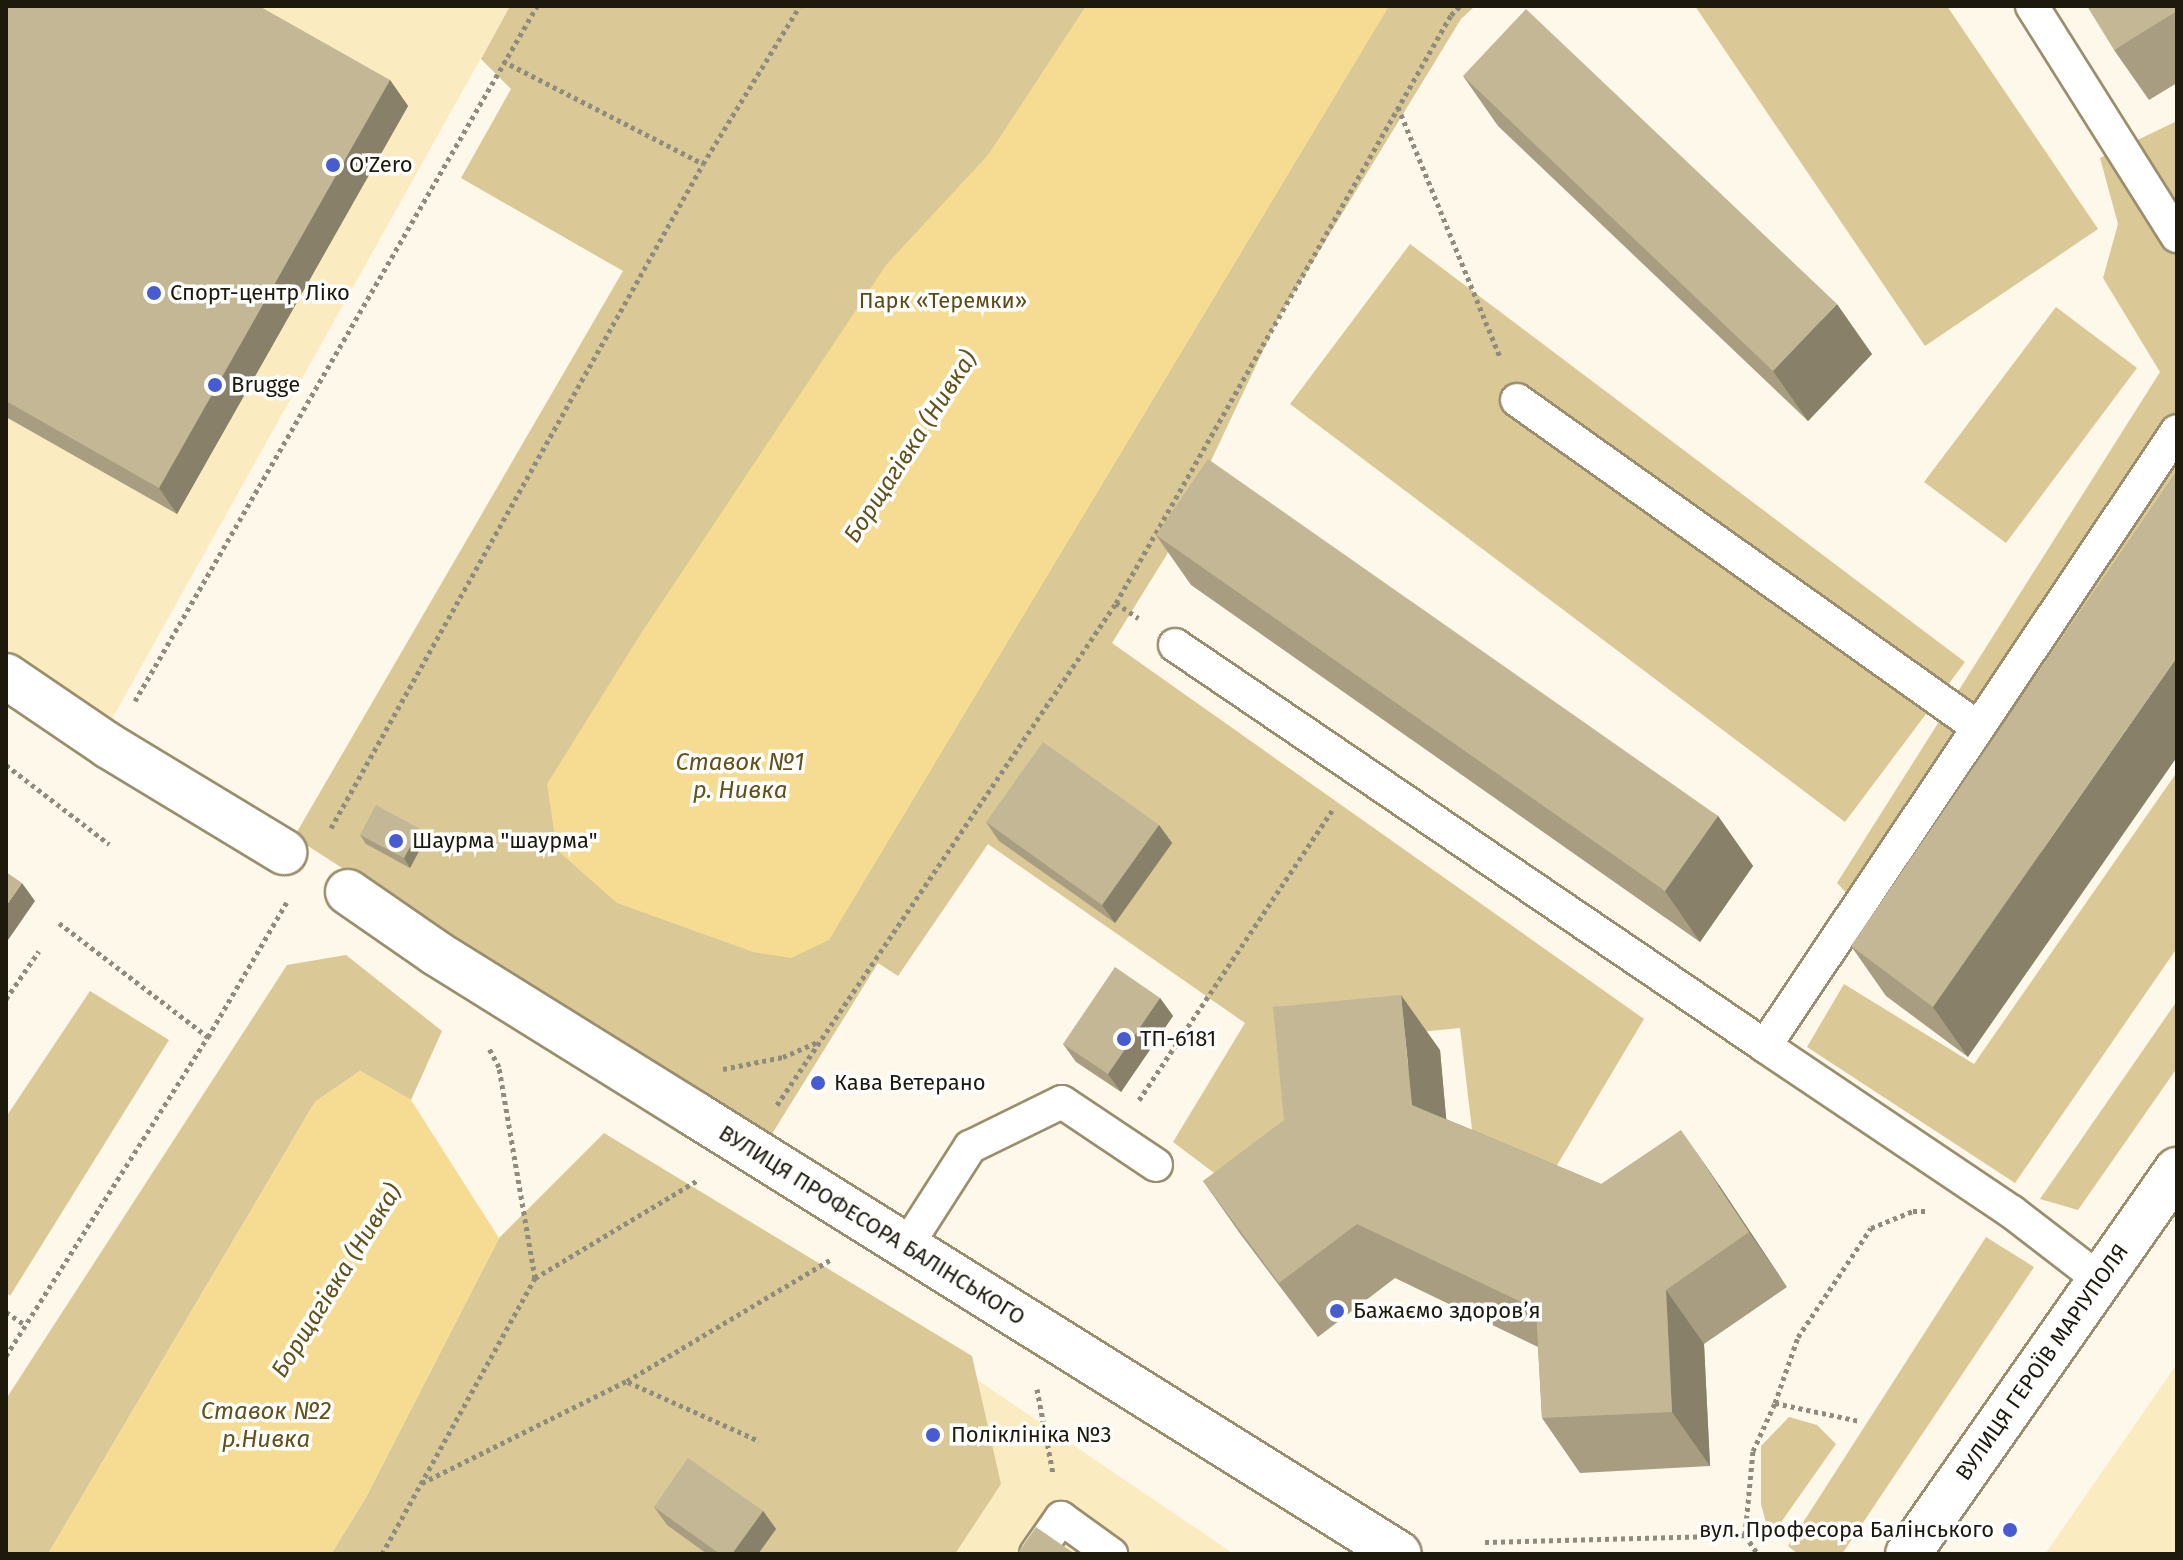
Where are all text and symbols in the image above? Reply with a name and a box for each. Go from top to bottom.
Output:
place label: O'Zero [349,152,412,178]
marker: O'Zero [324,156,342,174]
place label: Спорт-центр Ліко [170,280,350,306]
marker: Спорт-центр Ліко [145,284,163,302]
park label: Парк «Теремки» [859,288,1027,314]
water label: Борщагівка (Нивка) [838,346,984,548]
place label: Brugge [231,372,300,398]
marker: Brugge [206,376,224,394]
water label: Ставок №1 р. Нивка [675,749,805,805]
place label: Шаурма "шаурма" [412,828,598,854]
marker: Шаурма "шаурма" [387,832,405,850]
place label: ТП-6181 [1140,1026,1216,1052]
marker: ТП-6181 [1115,1030,1133,1048]
place label: Кава Ветерано [834,1070,986,1096]
marker: Кава Ветерано [809,1074,827,1092]
street label: ВУЛИЦЯ ПРОФЕСОРА БАЛІНСЬКОГО [714,1120,1030,1330]
water label: Борщагівка (Нивка) [266,1179,408,1383]
street label: ВУЛИЦЯ ГЕРОЇВ МАРІУПОЛЯ [1950,1239,2134,1485]
place label: Бажаємо здоровʼя [1353,1298,1541,1324]
marker: Бажаємо здоровʼя [1328,1302,1346,1320]
water label: Ставок №2 р.Нивка [201,1398,331,1454]
place label: Поліклініка №3 [951,1422,1111,1448]
marker: Поліклініка №3 [922,1424,944,1446]
place label: вул. Професора Балінського [1699,1517,1994,1543]
marker: вул. Професора Балінського [2001,1521,2019,1539]

